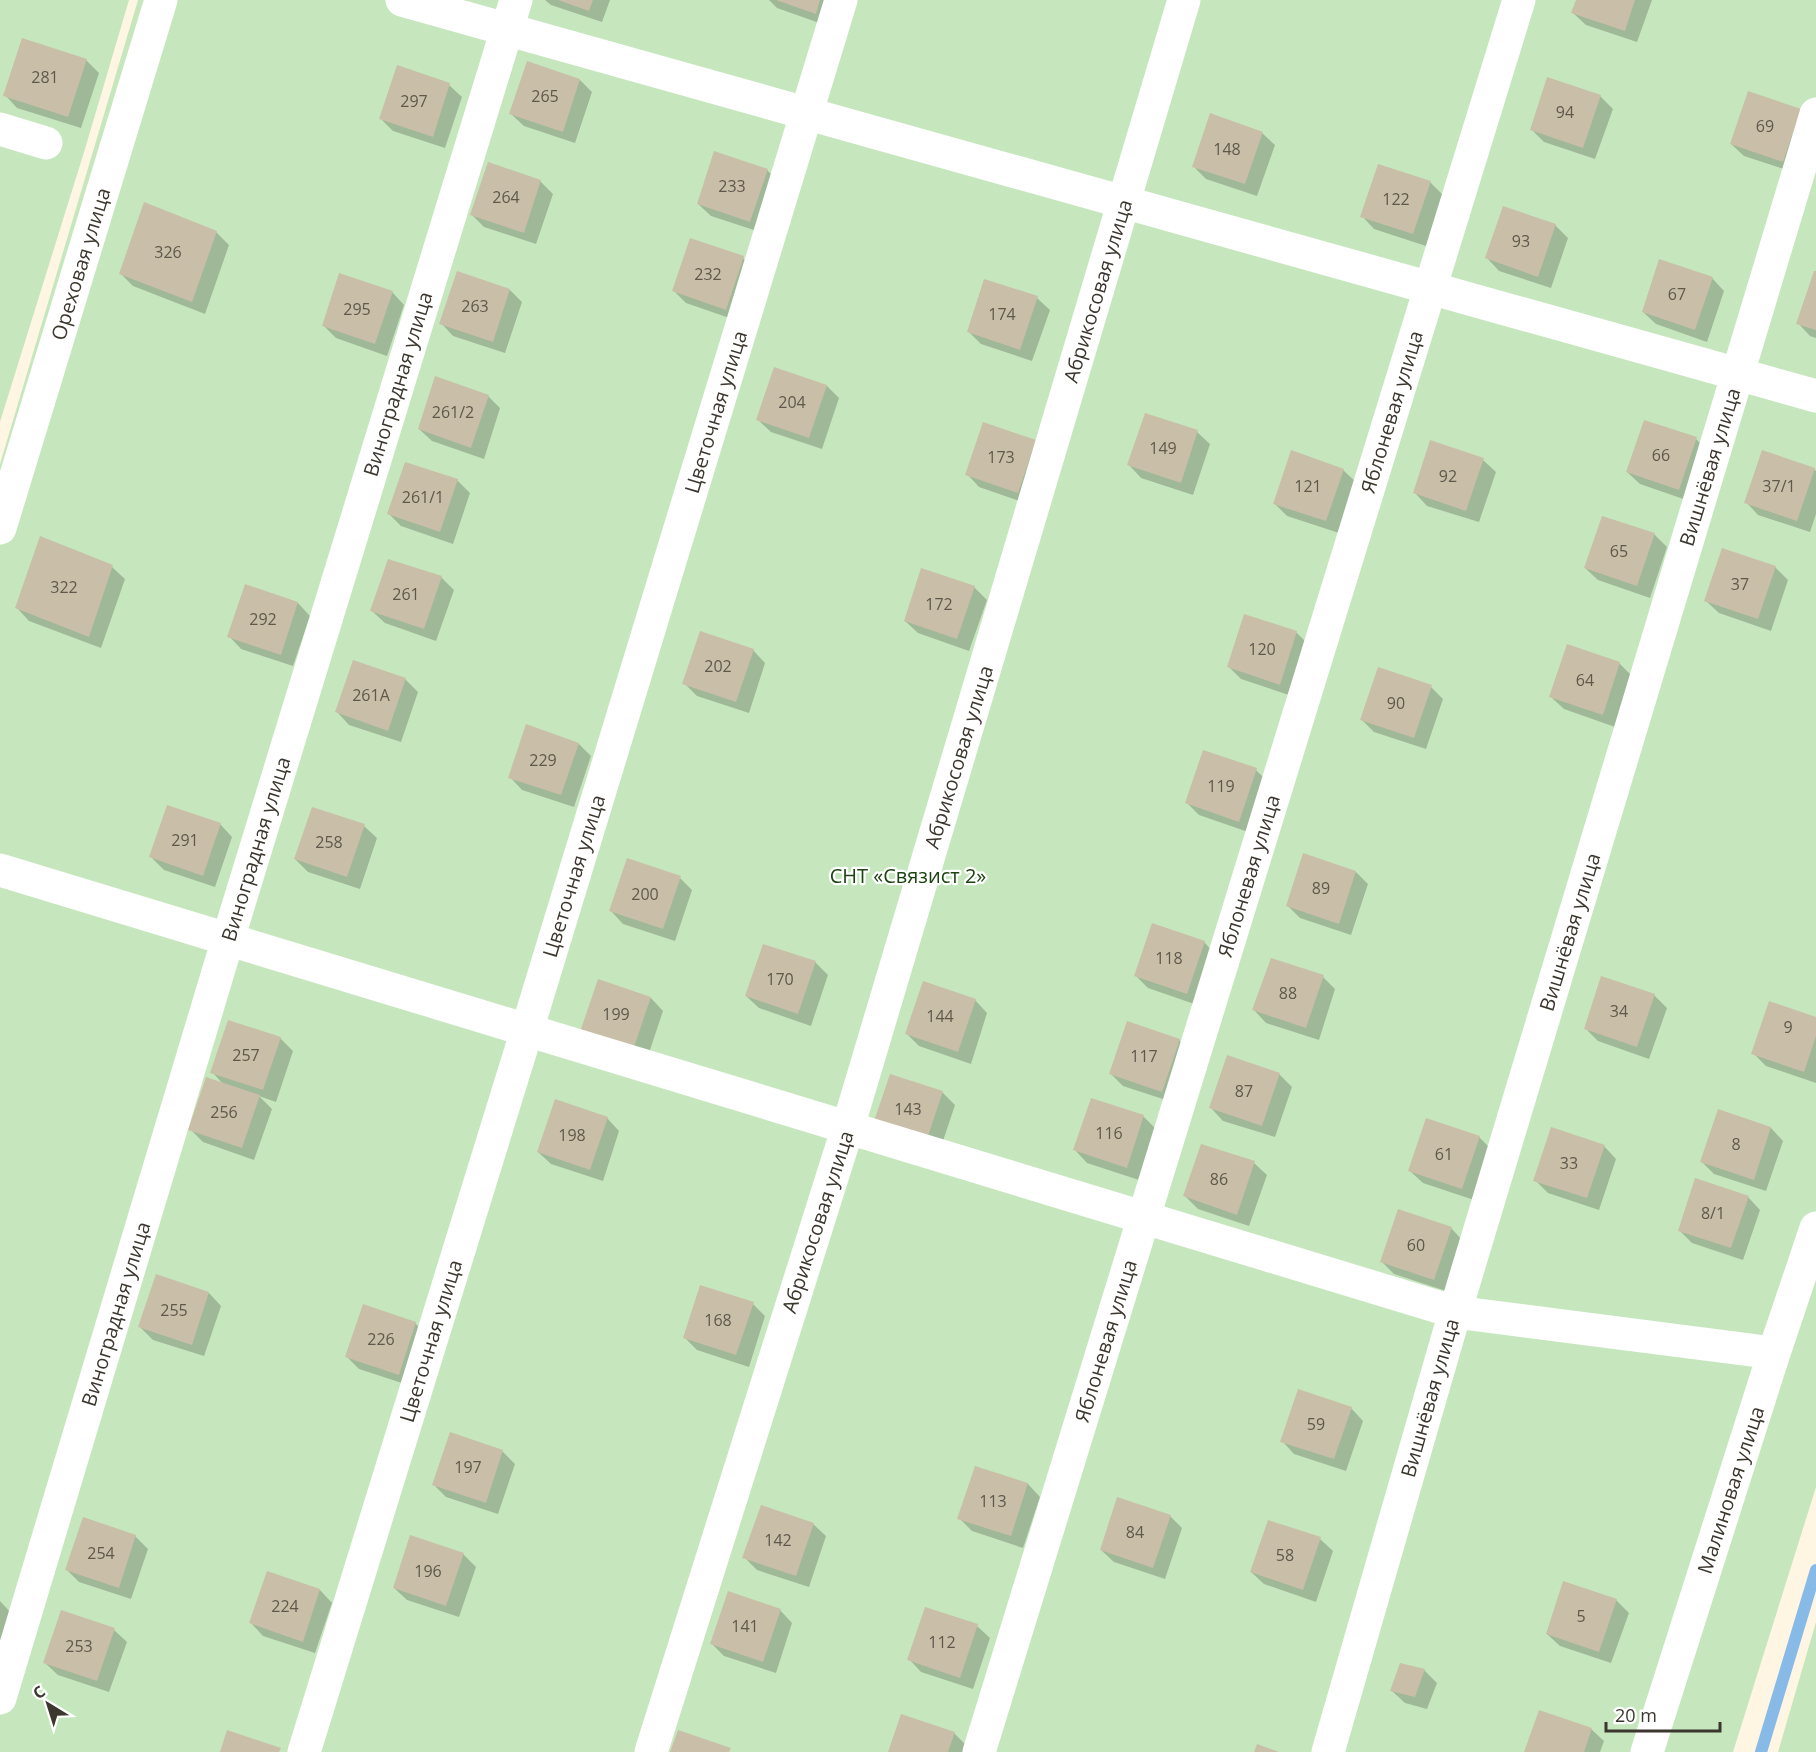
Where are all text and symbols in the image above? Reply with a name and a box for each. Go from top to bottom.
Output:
house number: 281 [31,66,59,88]
house number: 265 [531,85,559,107]
house number: 297 [400,90,428,112]
house number: 94 [1556,101,1574,123]
house number: 69 [1756,115,1774,137]
house number: 148 [1213,138,1241,160]
house number: 233 [718,175,746,197]
street label: Ореховая улица [44,184,117,343]
house number: 264 [492,186,520,208]
house number: 122 [1382,188,1410,210]
street label: Абрикосовая улица [1057,196,1138,386]
house number: 93 [1512,230,1530,252]
house number: 326 [154,241,182,263]
house number: 232 [694,263,722,285]
house number: 67 [1668,283,1686,305]
street label: Виноградная улица [357,288,438,479]
house number: 263 [461,295,489,317]
house number: 295 [343,298,371,320]
house number: 174 [988,303,1016,325]
street label: Цветочная улица [678,327,753,497]
street label: Яблоневая улица [1354,327,1429,496]
street label: Вишнёвая улица [1673,384,1746,549]
house number: 204 [778,391,806,413]
house number: 261/2 [432,401,474,423]
house number: 149 [1149,437,1177,459]
house number: 66 [1652,444,1670,466]
house number: 173 [987,446,1015,468]
house number: 92 [1439,465,1457,487]
house number: 121 [1294,475,1322,497]
house number: 37/1 [1762,475,1796,497]
house number: 261/1 [402,486,444,508]
house number: 65 [1610,540,1628,562]
house number: 37 [1731,573,1749,595]
house number: 322 [50,576,78,598]
house number: 261 [392,583,420,605]
house number: 172 [925,593,953,615]
house number: 292 [249,608,277,630]
house number: 120 [1248,638,1276,660]
house number: 202 [704,655,732,677]
street label: Абрикосовая улица [918,662,999,852]
house number: 64 [1576,669,1594,691]
house number: 261А [352,684,391,706]
house number: 90 [1387,692,1405,714]
house number: 229 [529,749,557,771]
street label: Виноградная улица [215,753,296,944]
house number: 119 [1207,775,1235,797]
street label: Цветочная улица [536,791,611,961]
street label: Яблоневая улица [1211,791,1286,960]
house number: 291 [171,829,199,851]
house number: 258 [315,831,343,853]
street label: Вишнёвая улица [1533,849,1606,1014]
park label: СНТ «Связист 2» [830,862,986,889]
house number: 89 [1312,877,1330,899]
house number: 200 [631,883,659,905]
house number: 118 [1155,947,1183,969]
house number: 170 [766,968,794,990]
house number: 88 [1279,982,1297,1004]
house number: 34 [1610,1000,1628,1022]
house number: 199 [602,1003,630,1025]
house number: 144 [926,1005,954,1027]
house number: 9 [1783,1016,1793,1038]
house number: 257 [232,1044,260,1066]
house number: 117 [1130,1045,1158,1067]
house number: 87 [1235,1080,1253,1102]
house number: 143 [894,1098,922,1120]
house number: 256 [210,1101,238,1123]
house number: 116 [1095,1122,1123,1144]
house number: 198 [558,1124,586,1146]
street label: Абрикосовая улица [775,1127,860,1316]
house number: 8 [1731,1133,1741,1155]
house number: 61 [1435,1143,1453,1165]
house number: 33 [1560,1152,1578,1174]
house number: 86 [1210,1168,1228,1190]
house number: 8/1 [1701,1202,1725,1224]
street label: Виноградная улица [75,1218,156,1409]
house number: 60 [1407,1234,1425,1256]
street label: Цветочная улица [393,1256,468,1426]
street label: Яблоневая улица [1068,1256,1143,1425]
house number: 255 [160,1299,188,1321]
house number: 168 [704,1309,732,1331]
street label: Вишнёвая улица [1394,1315,1465,1480]
house number: 226 [367,1328,395,1350]
street label: Малиновая улица [1691,1403,1770,1577]
house number: 59 [1307,1413,1325,1435]
house number: 197 [454,1456,482,1478]
house number: 113 [979,1490,1007,1512]
house number: 84 [1126,1521,1144,1543]
house number: 142 [764,1529,792,1551]
house number: 254 [87,1542,115,1564]
house number: 58 [1276,1544,1294,1566]
house number: 196 [414,1560,442,1582]
house number: 224 [271,1595,299,1617]
house number: 5 [1576,1605,1586,1627]
house number: 141 [731,1615,759,1637]
house number: 112 [928,1631,956,1653]
house number: 253 [65,1635,93,1657]
north arrow [18,1674,78,1734]
text: С [28,1680,50,1704]
scale bar [1606,1695,1720,1733]
text: 20 m [1615,1703,1657,1727]

